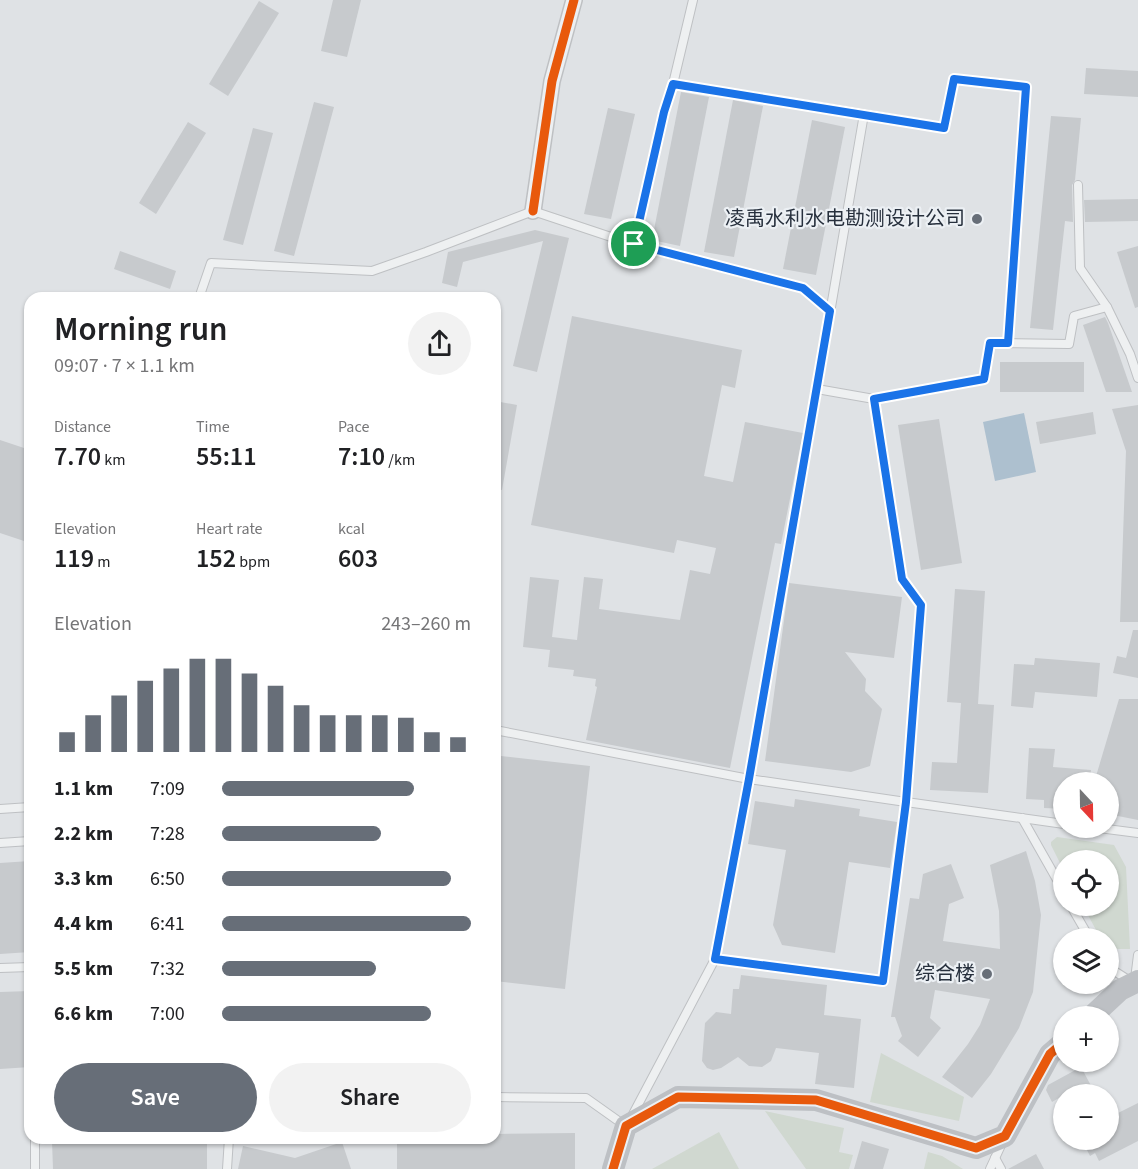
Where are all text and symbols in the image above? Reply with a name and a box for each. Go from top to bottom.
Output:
place label: 凌禹水利水电勘测设计公司 [725,205,965,233]
marker: 凌禹水利水电勘测设计公司 [970,212,984,226]
pin [608,218,659,269]
icon: arrive [617,227,650,260]
text: Morning run [54,306,228,353]
button: share [408,312,471,375]
text: 09:07 · 7 × 1.1 km [54,352,195,380]
text: Distance [54,416,111,438]
text: Time [196,416,230,438]
text: Pace [338,416,369,438]
text: 7.70 [54,438,101,475]
text: 55:11 [196,438,257,475]
text: 7:10 [338,438,385,475]
text: km [101,449,126,471]
text: /km [385,449,415,471]
text: Elevation [54,518,116,540]
text: Heart rate [196,518,263,540]
text: kcal [338,518,365,540]
text: 119 [54,540,94,577]
text: 152 [196,540,236,577]
text: 603 [338,540,378,577]
text: m [94,551,110,573]
text: bpm [236,551,270,573]
text: Elevation [54,610,132,638]
text: 243–260 m [381,610,471,638]
north arrow [1053,772,1119,838]
map controls [1053,772,1119,1150]
text: 1.1 km [54,775,113,803]
text: 7:09 [150,775,185,803]
text: 2.2 km [54,820,113,848]
text: 7:28 [150,820,185,848]
button: locate [1053,850,1119,916]
text: 3.3 km [54,865,113,893]
text: 6:50 [150,865,185,893]
text: 4.4 km [54,910,113,938]
text: 6:41 [150,910,185,938]
button: layers [1053,928,1119,994]
text: 5.5 km [54,955,113,983]
text: 7:32 [150,955,185,983]
place label: 综合楼 [915,960,975,988]
marker: 综合楼 [980,967,994,981]
text: 6.6 km [54,1000,113,1028]
text: 7:00 [150,1000,185,1028]
button: + [1053,1006,1119,1072]
button: Save [54,1063,257,1132]
button: Share [269,1063,471,1132]
button: − [1053,1084,1119,1150]

